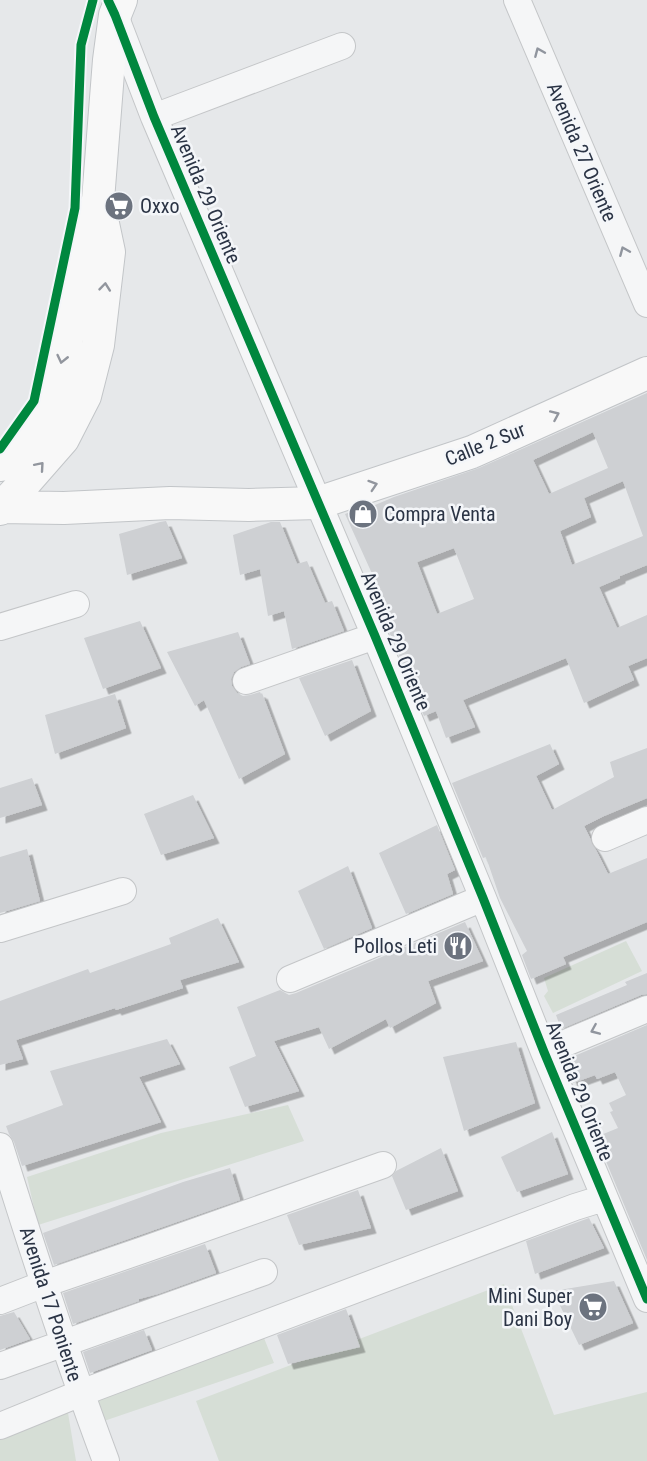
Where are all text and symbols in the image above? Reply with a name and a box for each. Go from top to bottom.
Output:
one-way arrow [535,47,547,58]
street label: Avenida 27 Oriente [542,79,622,225]
street label: Avenida 29 Oriente [166,121,246,267]
supermarket icon: Oxxo [103,190,135,222]
place label: Oxxo [140,194,179,218]
one-way arrow [619,246,631,257]
one-way arrow [98,283,111,292]
one-way arrow [56,353,69,363]
one-way arrow [549,410,560,422]
street label: Calle 2 Sur [441,417,529,471]
one-way arrow [33,462,44,473]
one-way arrow [367,480,378,492]
shop icon: Compra Venta [347,498,379,530]
place label: Compra Venta [384,502,496,526]
street label: Avenida 29 Oriente [356,568,436,714]
restaurant icon: Pollos Leti [442,930,474,962]
place label: Pollos Leti [354,934,437,958]
street label: Avenida 29 Oriente [541,1018,619,1164]
one-way arrow [591,1023,602,1035]
street label: Avenida 17 Poniente [15,1224,87,1384]
place label: Mini Super Dani Boy [488,1284,572,1331]
supermarket icon: Mini Super Dani Boy [577,1291,609,1323]

